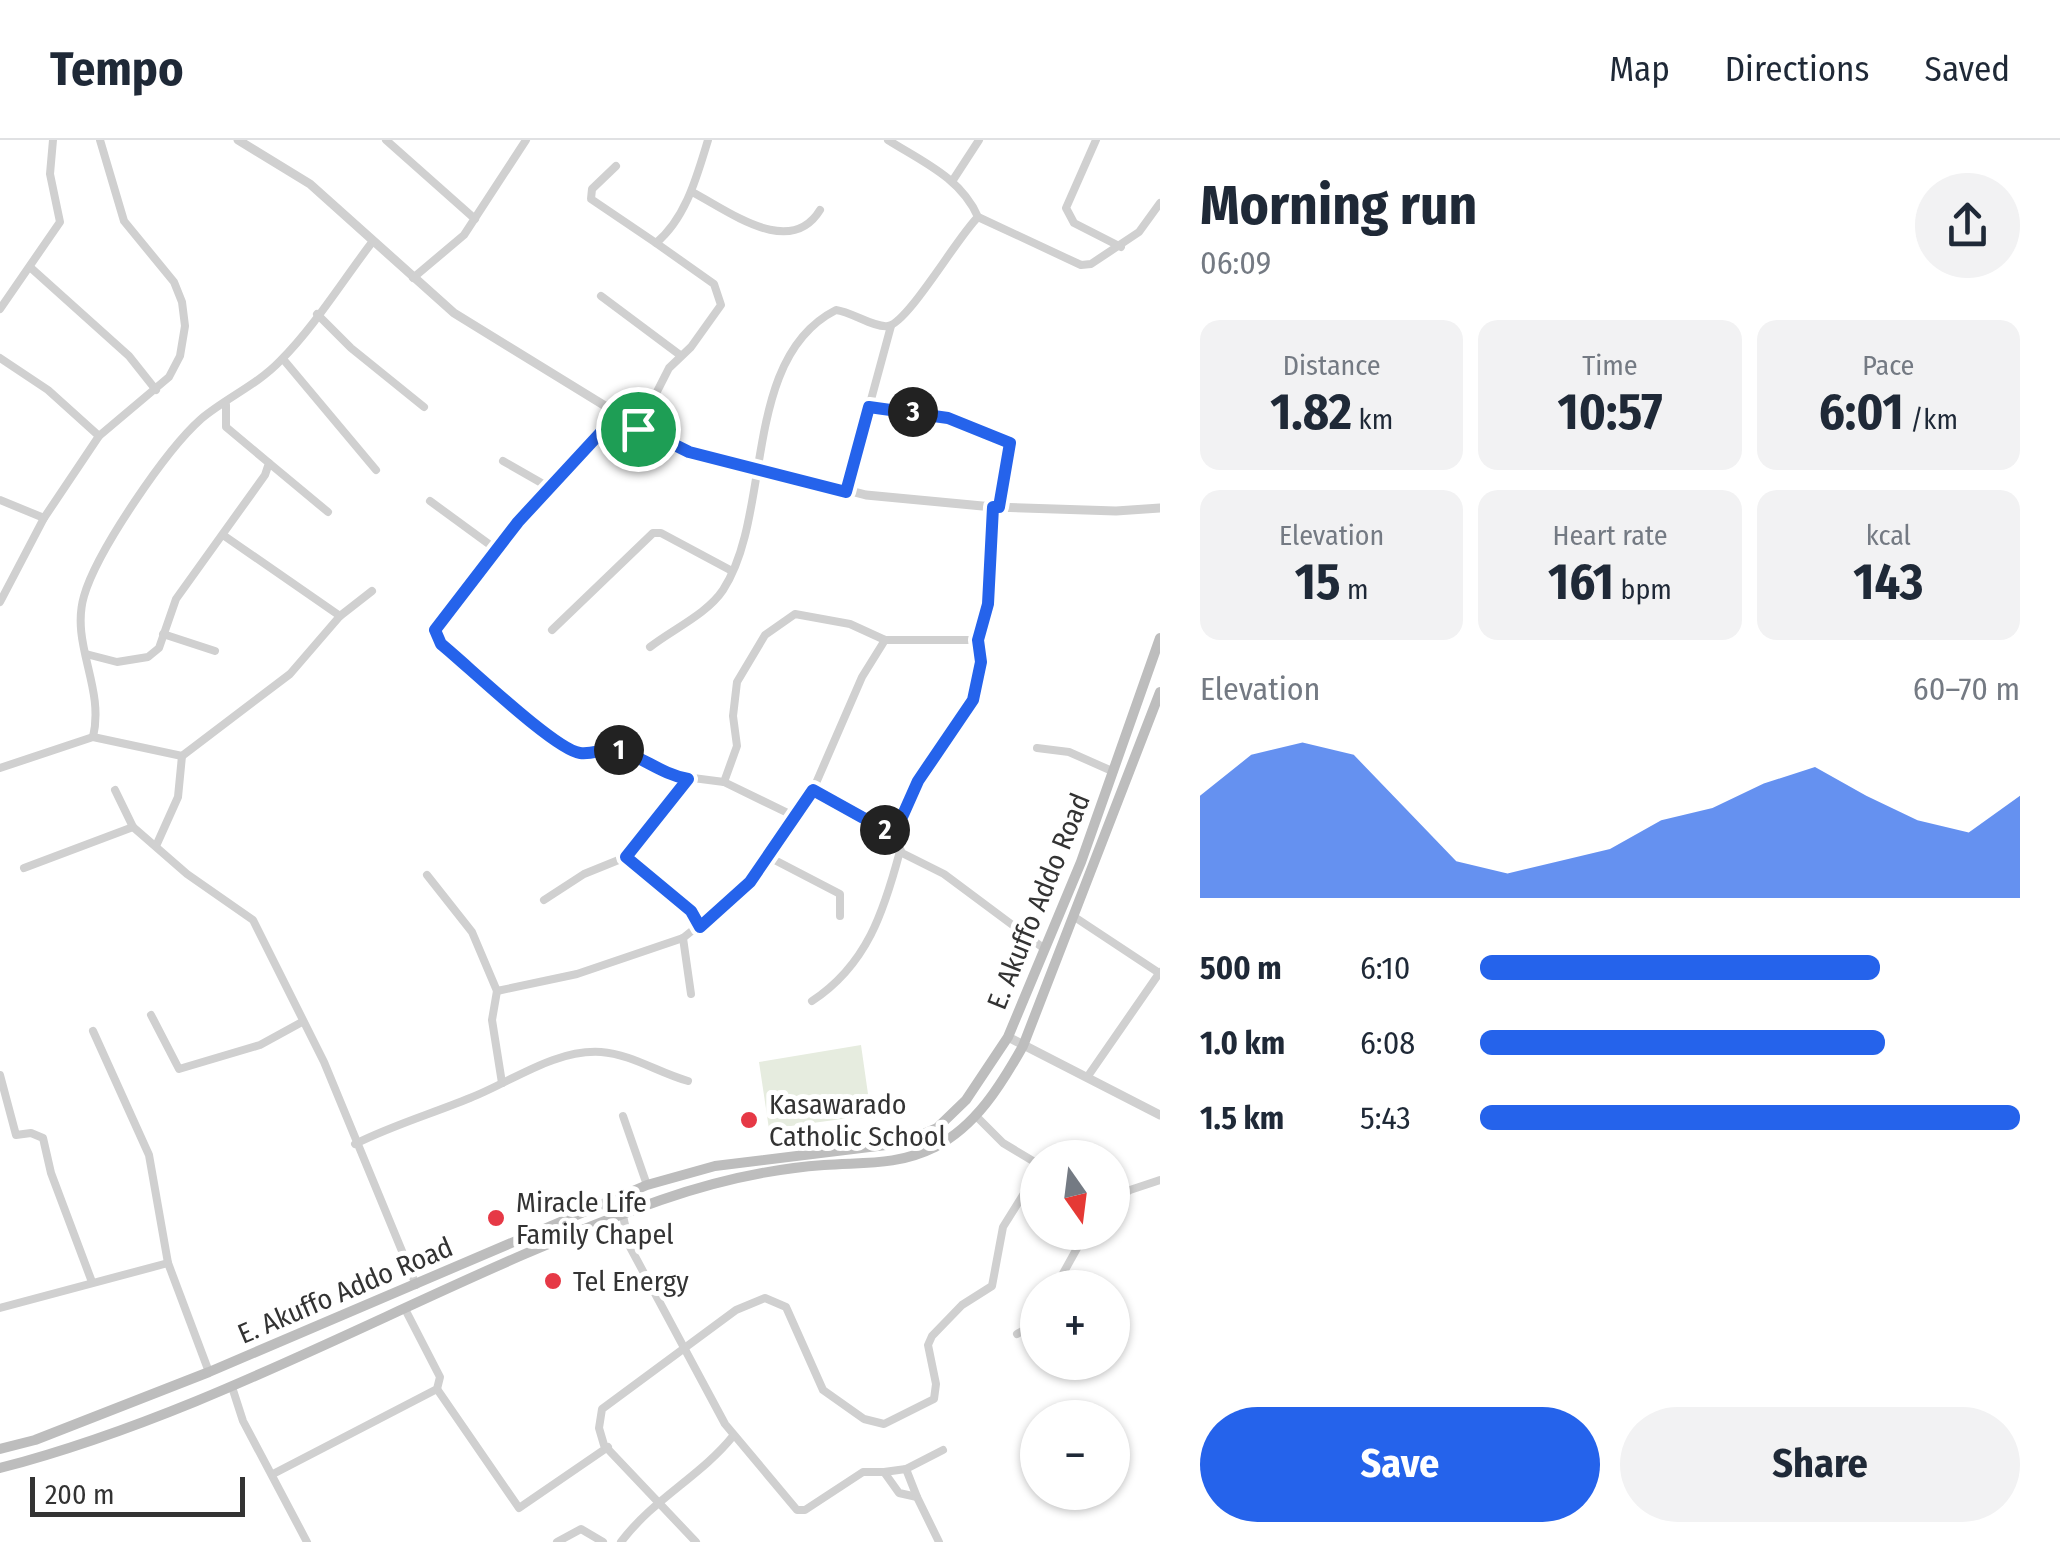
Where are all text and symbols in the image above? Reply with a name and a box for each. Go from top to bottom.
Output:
text: Tempo [50,40,184,98]
text: Map [1609,48,1670,90]
text: Directions [1725,48,1870,90]
text: Saved [1925,48,2010,90]
text: Morning run [1200,173,1477,239]
button: share [1915,173,2020,278]
text: 06:09 [1200,244,1271,282]
text: Distance [1283,349,1381,382]
text: Time [1582,349,1638,382]
text: Pace [1862,349,1914,382]
text: 1.82 [1270,382,1352,442]
text: 10:57 [1557,382,1662,442]
text: 6:01 [1819,382,1904,442]
pin [596,387,681,472]
pin: 3 [888,387,938,437]
text: 3 [906,395,920,428]
icon: arrive [611,402,666,457]
text: km [1352,403,1393,436]
text: /km [1904,403,1958,436]
text: Elevation [1279,519,1384,552]
text: Heart rate [1553,519,1667,552]
text: kcal [1866,519,1911,552]
text: 15 [1295,552,1340,612]
text: 161 [1548,552,1614,612]
text: 143 [1853,552,1923,612]
text: m [1340,573,1369,606]
text: bpm [1614,573,1672,606]
text: Elevation [1200,670,1320,708]
text: 60–70 m [1913,670,2020,708]
pin: 1 [594,725,644,775]
text: 1 [613,733,625,766]
street label: E. Akuffo Addo Road [980,788,1097,1014]
pin: 2 [860,805,910,855]
text: 2 [879,813,891,846]
text: 500 m [1200,949,1282,987]
text: 6:10 [1360,949,1411,987]
text: 1.0 km [1200,1024,1285,1062]
text: 6:08 [1360,1024,1415,1062]
place label: Kasawarado Catholic School [769,1088,946,1153]
text: 1.5 km [1200,1099,1284,1137]
text: 5:43 [1360,1099,1411,1137]
marker: Kasawarado Catholic School [738,1109,760,1131]
north arrow [1020,1140,1130,1250]
map controls [1020,1140,1130,1510]
place label: Miracle Life Family Chapel [516,1186,674,1251]
marker: Miracle Life Family Chapel [485,1207,507,1229]
street label: E. Akuffo Addo Road [233,1230,458,1351]
place label: Tel Energy [573,1265,689,1298]
marker: Tel Energy [542,1270,564,1292]
button: + [1020,1270,1130,1380]
button: − [1020,1400,1130,1510]
button: Save [1200,1407,1600,1522]
button: Share [1620,1407,2020,1522]
scale bar [30,1472,245,1516]
text: 200 m [45,1478,115,1511]

